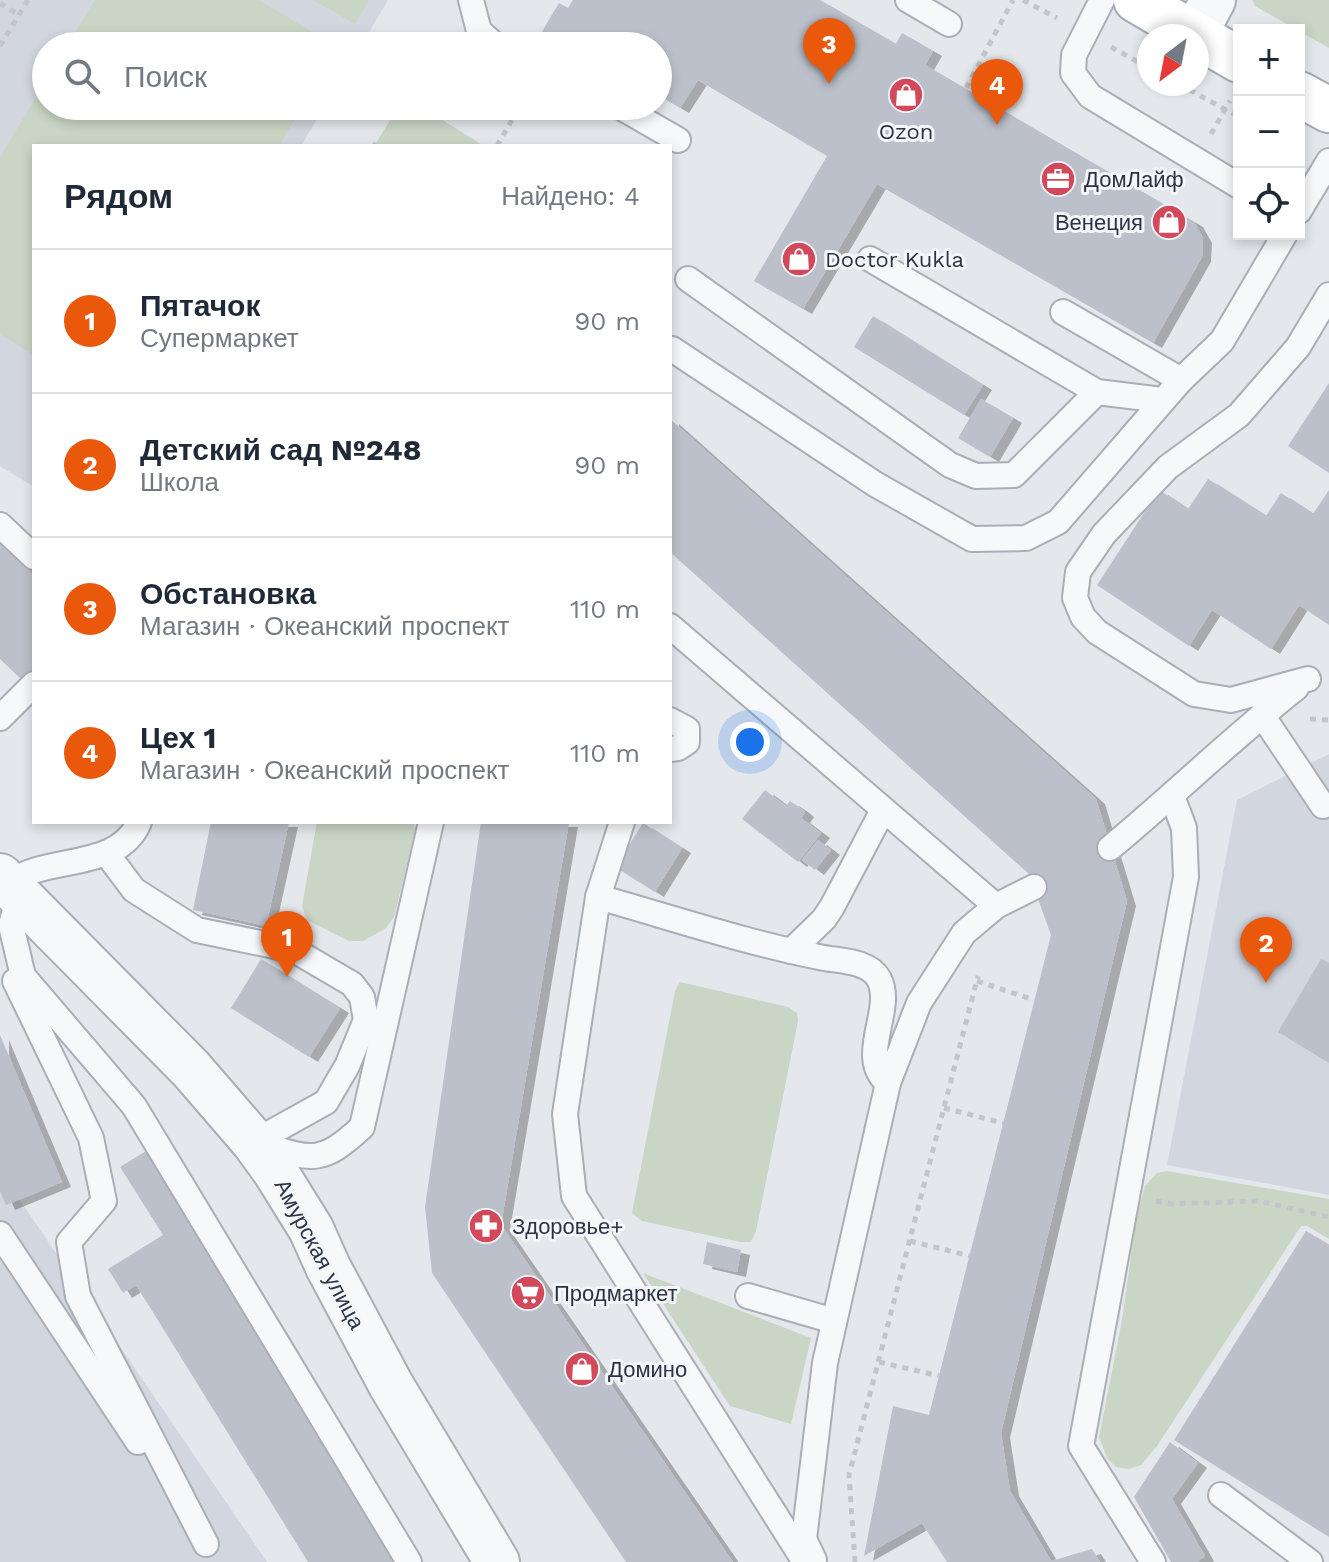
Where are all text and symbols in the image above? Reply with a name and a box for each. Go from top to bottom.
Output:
pin: 3 [803,18,855,84]
north arrow [1137,24,1209,96]
map controls [1233,24,1305,240]
button: + [1233,24,1305,96]
search box [32,32,672,120]
icon: search [60,54,104,98]
text: Поиск [124,59,207,94]
pin: 4 [971,59,1023,125]
shop icon: Ozon [887,76,925,114]
button: − [1233,96,1305,168]
place label: Ozon [879,119,933,144]
office icon: ДомЛайф [1039,160,1077,198]
place label: ДомЛайф [1084,167,1184,192]
button: locate [1233,168,1305,240]
text: Рядом [64,176,173,216]
text: Найдено: 4 [501,181,640,211]
shop icon: Венеция [1150,203,1188,241]
place label: Венеция [1055,210,1143,235]
shop icon: Doctor Kukla [780,240,818,278]
place label: Doctor Kukla [825,247,964,272]
text: Пятачок [140,288,260,323]
text: 1 [84,306,96,336]
text: 90 m [574,306,640,336]
text: Супермаркет [140,323,299,353]
text: Детский сад №248 [140,432,421,467]
text: 2 [82,450,98,480]
text: 90 m [574,450,640,480]
text: Школа [140,467,219,497]
text: Обстановка [140,576,316,611]
text: 3 [82,594,98,624]
text: 110 m [570,594,640,624]
text: Магазин · Океанский проспект [140,611,509,641]
text: Цех 1 [140,720,217,755]
your location [730,722,770,762]
text: 4 [82,738,98,768]
text: 110 m [570,738,640,768]
text: Магазин · Океанский проспект [140,755,509,785]
pin: 1 [261,911,313,977]
pin: 2 [1240,917,1292,983]
street label: Амурская улица [269,1175,370,1334]
pharmacy icon: Здоровье+ [467,1207,505,1245]
place label: Здоровье+ [512,1214,624,1239]
supermarket icon: Продмаркет [509,1274,547,1312]
place label: Продмаркет [554,1281,678,1306]
shop icon: Домино [563,1350,601,1388]
place label: Домино [608,1357,687,1382]

